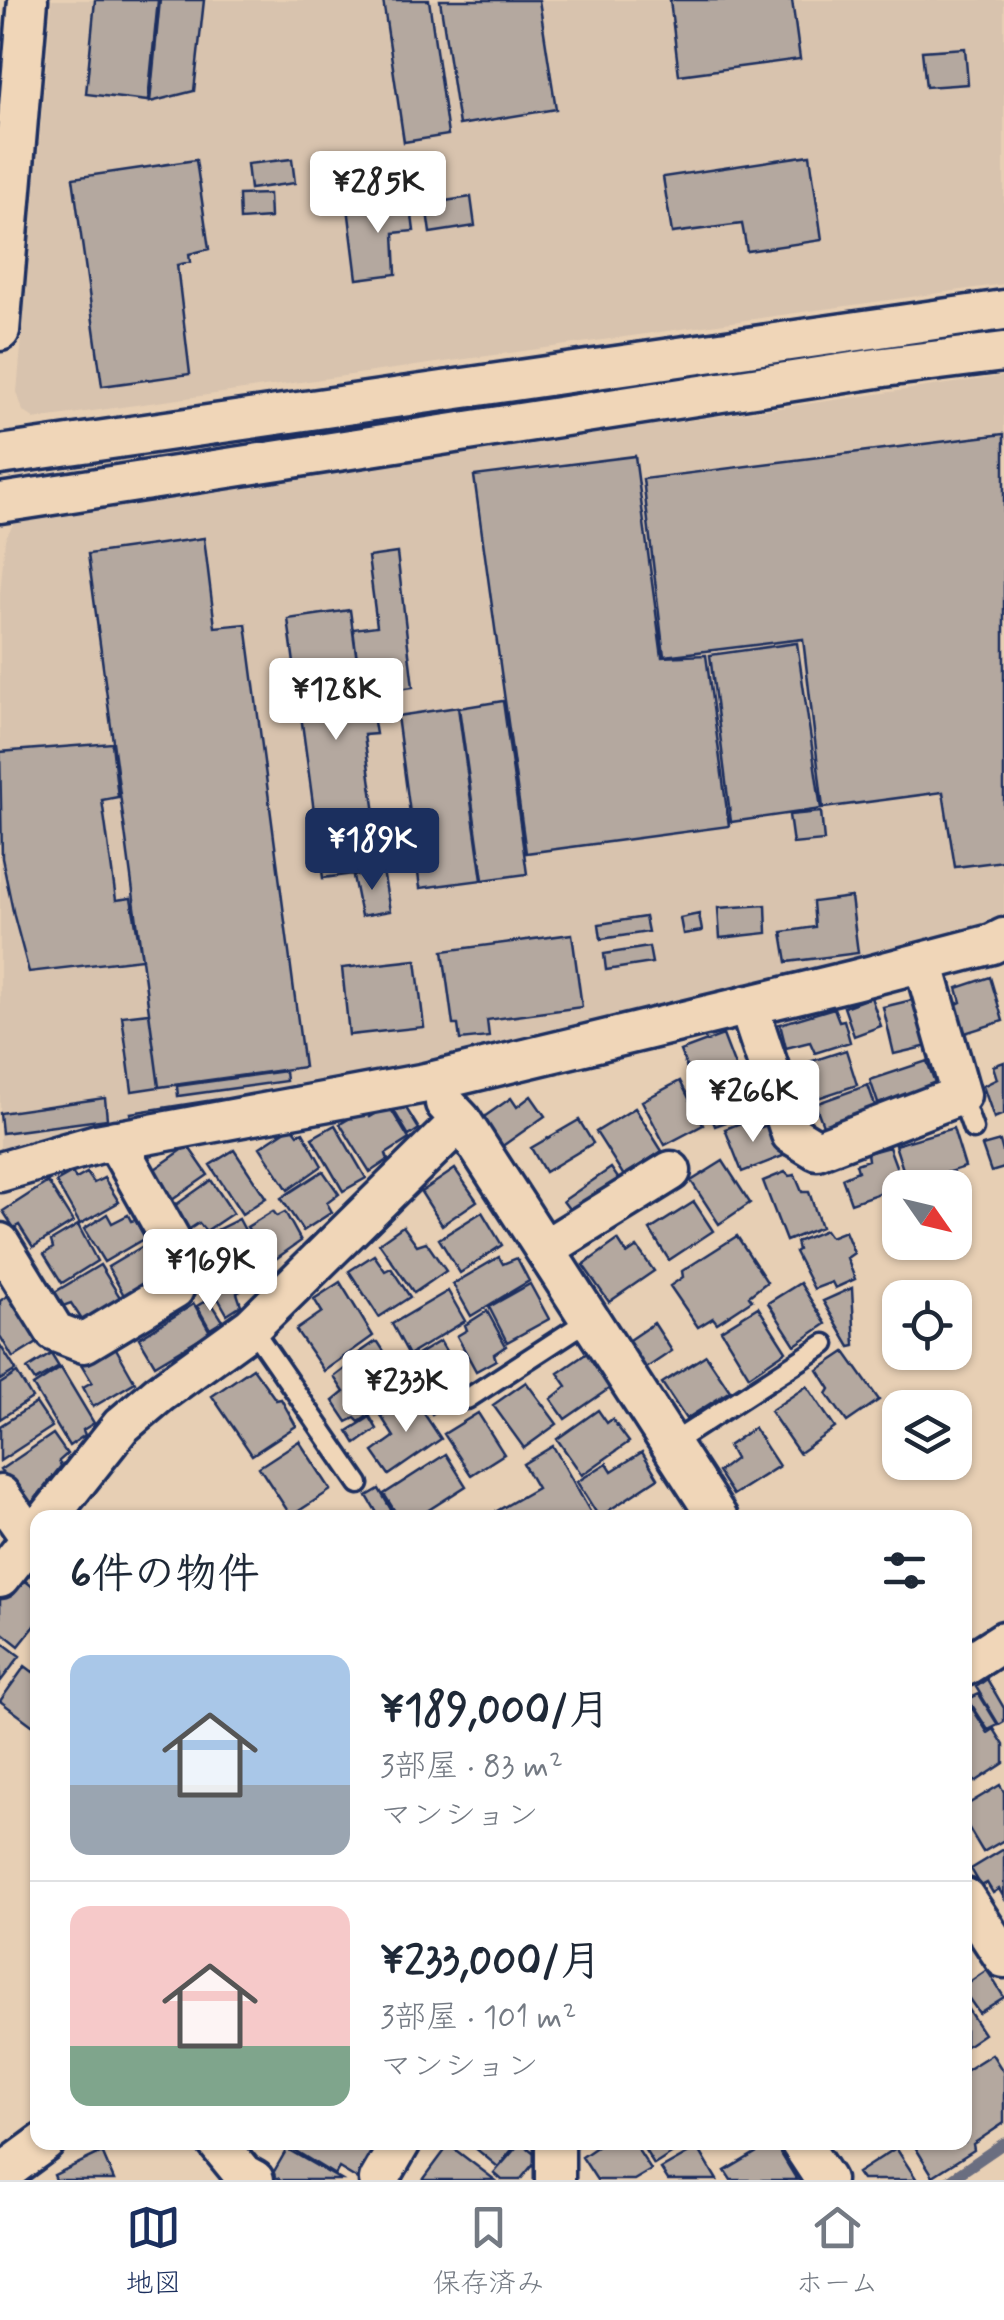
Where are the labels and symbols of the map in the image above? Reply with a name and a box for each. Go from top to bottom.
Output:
pin: ¥285K [308,151,448,236]
pin: ¥128K [266,658,406,743]
pin: ¥189K [302,808,442,893]
pin: ¥266K [683,1060,823,1145]
north arrow [882,1170,972,1260]
pin: ¥169K [140,1229,280,1314]
pin: ¥233K [336,1350,476,1435]

